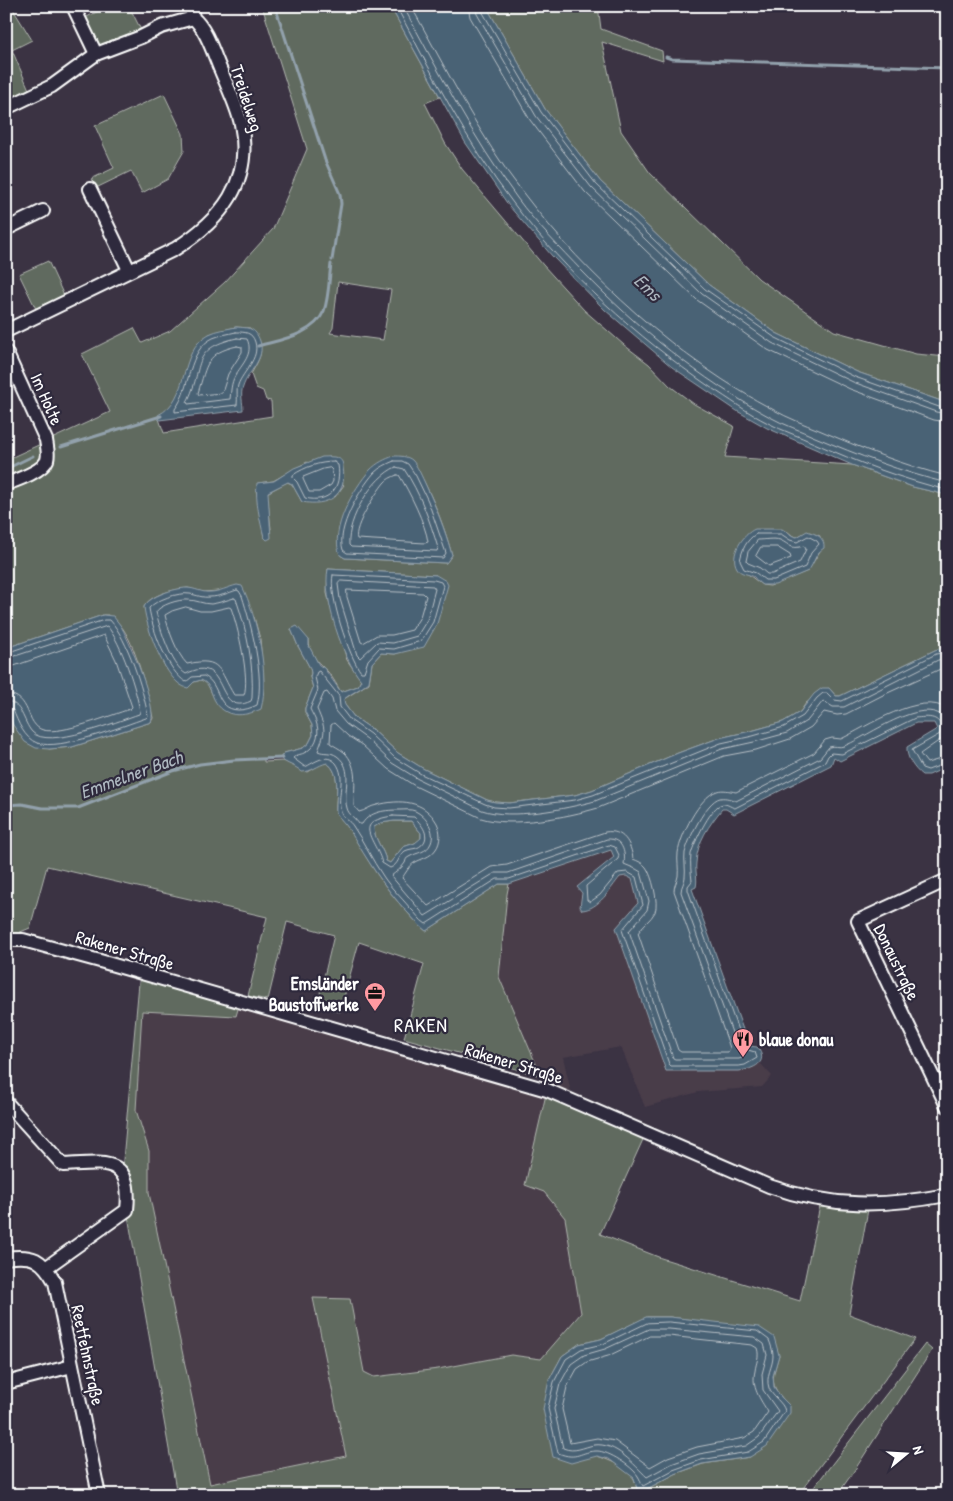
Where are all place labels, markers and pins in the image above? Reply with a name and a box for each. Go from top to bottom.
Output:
place label: Emsländer Baustoffwerke [269,971,360,1017]
office icon: Emsländer Baustoffwerke [363,981,387,1012]
restaurant icon: blaue donau [731,1027,755,1058]
place label: blaue donau [759,1027,834,1052]

